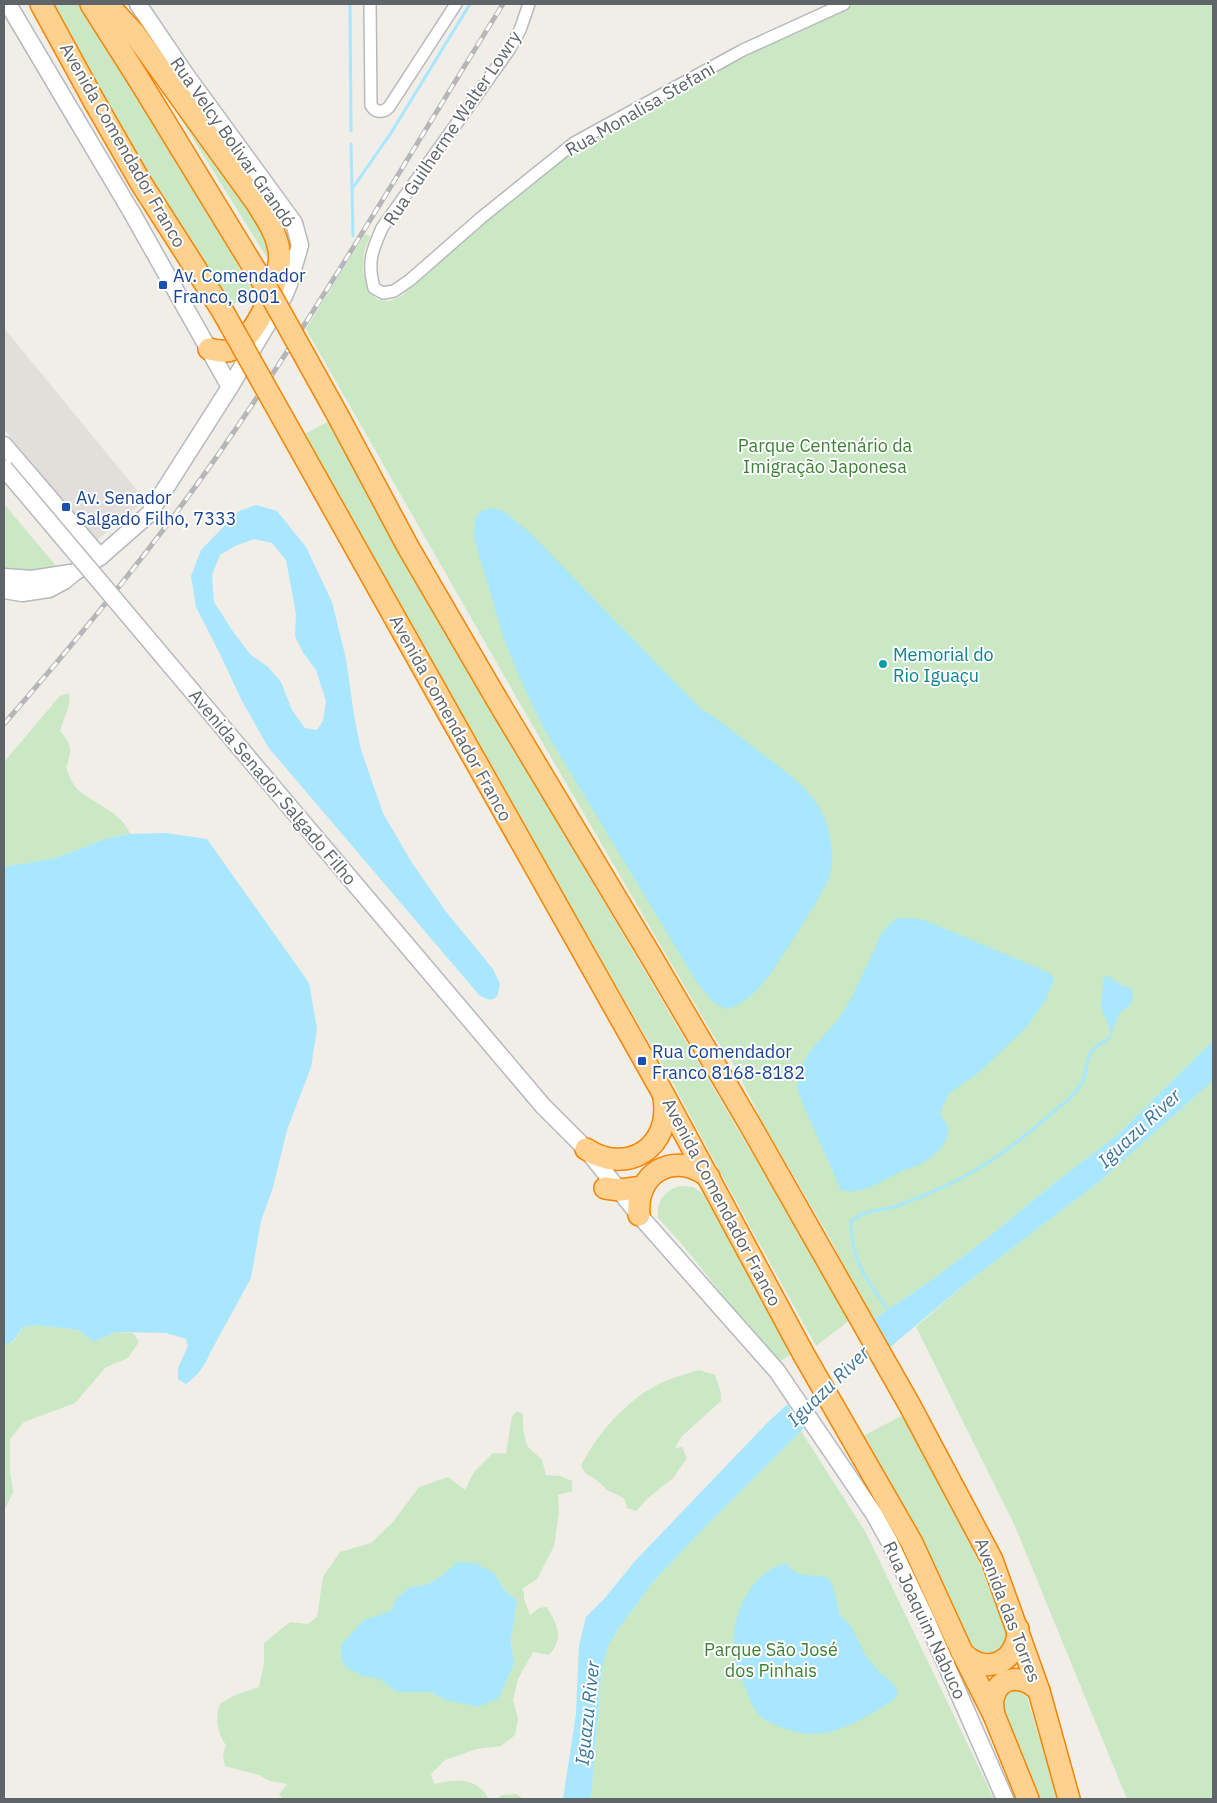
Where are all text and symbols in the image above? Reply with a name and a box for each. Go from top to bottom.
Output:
street label: Rua Guilherme Walter Lowry [378,26,526,230]
street label: Avenida Comendador Franco [55,39,191,251]
street label: Rua Velcy Bolivar Grandó [165,52,301,232]
street label: Rua Monalisa Stefani [561,57,719,161]
place label: Av. Comendador Franco, 8001 [173,264,306,308]
marker: Av. Comendador Franco, 8001 [157,279,169,291]
park label: Parque Centenário da Imigração Japonesa [738,434,913,478]
place label: Av. Senador Salgado Filho, 7333 [76,486,237,530]
marker: Av. Senador Salgado Filho, 7333 [60,501,72,513]
street label: Avenida Comendador Franco [385,611,517,825]
place label: Memorial do Rio Iguaçu [893,643,994,687]
marker: Memorial do Rio Iguaçu [877,658,889,670]
street label: Avenida Senador Salgado Filho [184,684,362,890]
place label: Rua Comendador Franco 8168-8182 [652,1040,805,1084]
marker: Rua Comendador Franco 8168-8182 [636,1055,648,1067]
water label: Iguazu River [1092,1083,1186,1173]
street label: Avenida Comendador Franco [657,1094,787,1310]
water label: Iguazu River [782,1340,875,1431]
street label: Avenida das Torres [970,1535,1046,1685]
street label: Rua Joaquim Nabuco [878,1537,972,1703]
park label: Parque São José dos Pinhais [704,1638,838,1682]
water label: Iguazu River [570,1658,605,1766]

